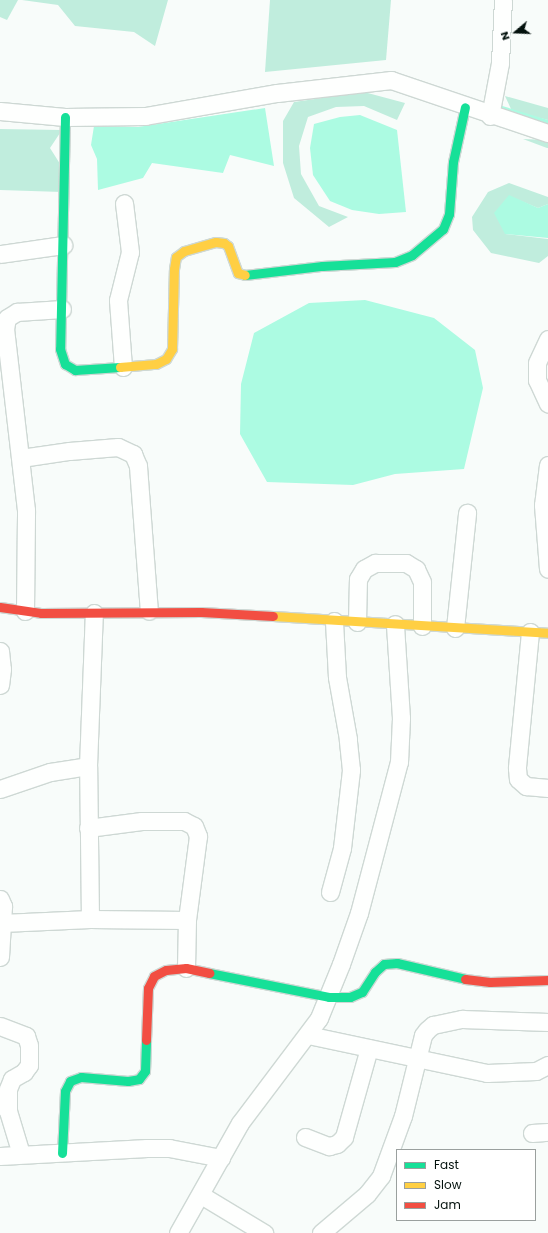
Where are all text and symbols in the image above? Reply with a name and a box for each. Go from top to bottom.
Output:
north arrow [496,12,536,52]
text: N [496,29,514,42]
legend [396,1149,536,1221]
text: Fast [434,1156,459,1173]
text: Slow [434,1176,462,1193]
text: Jam [434,1196,461,1213]

